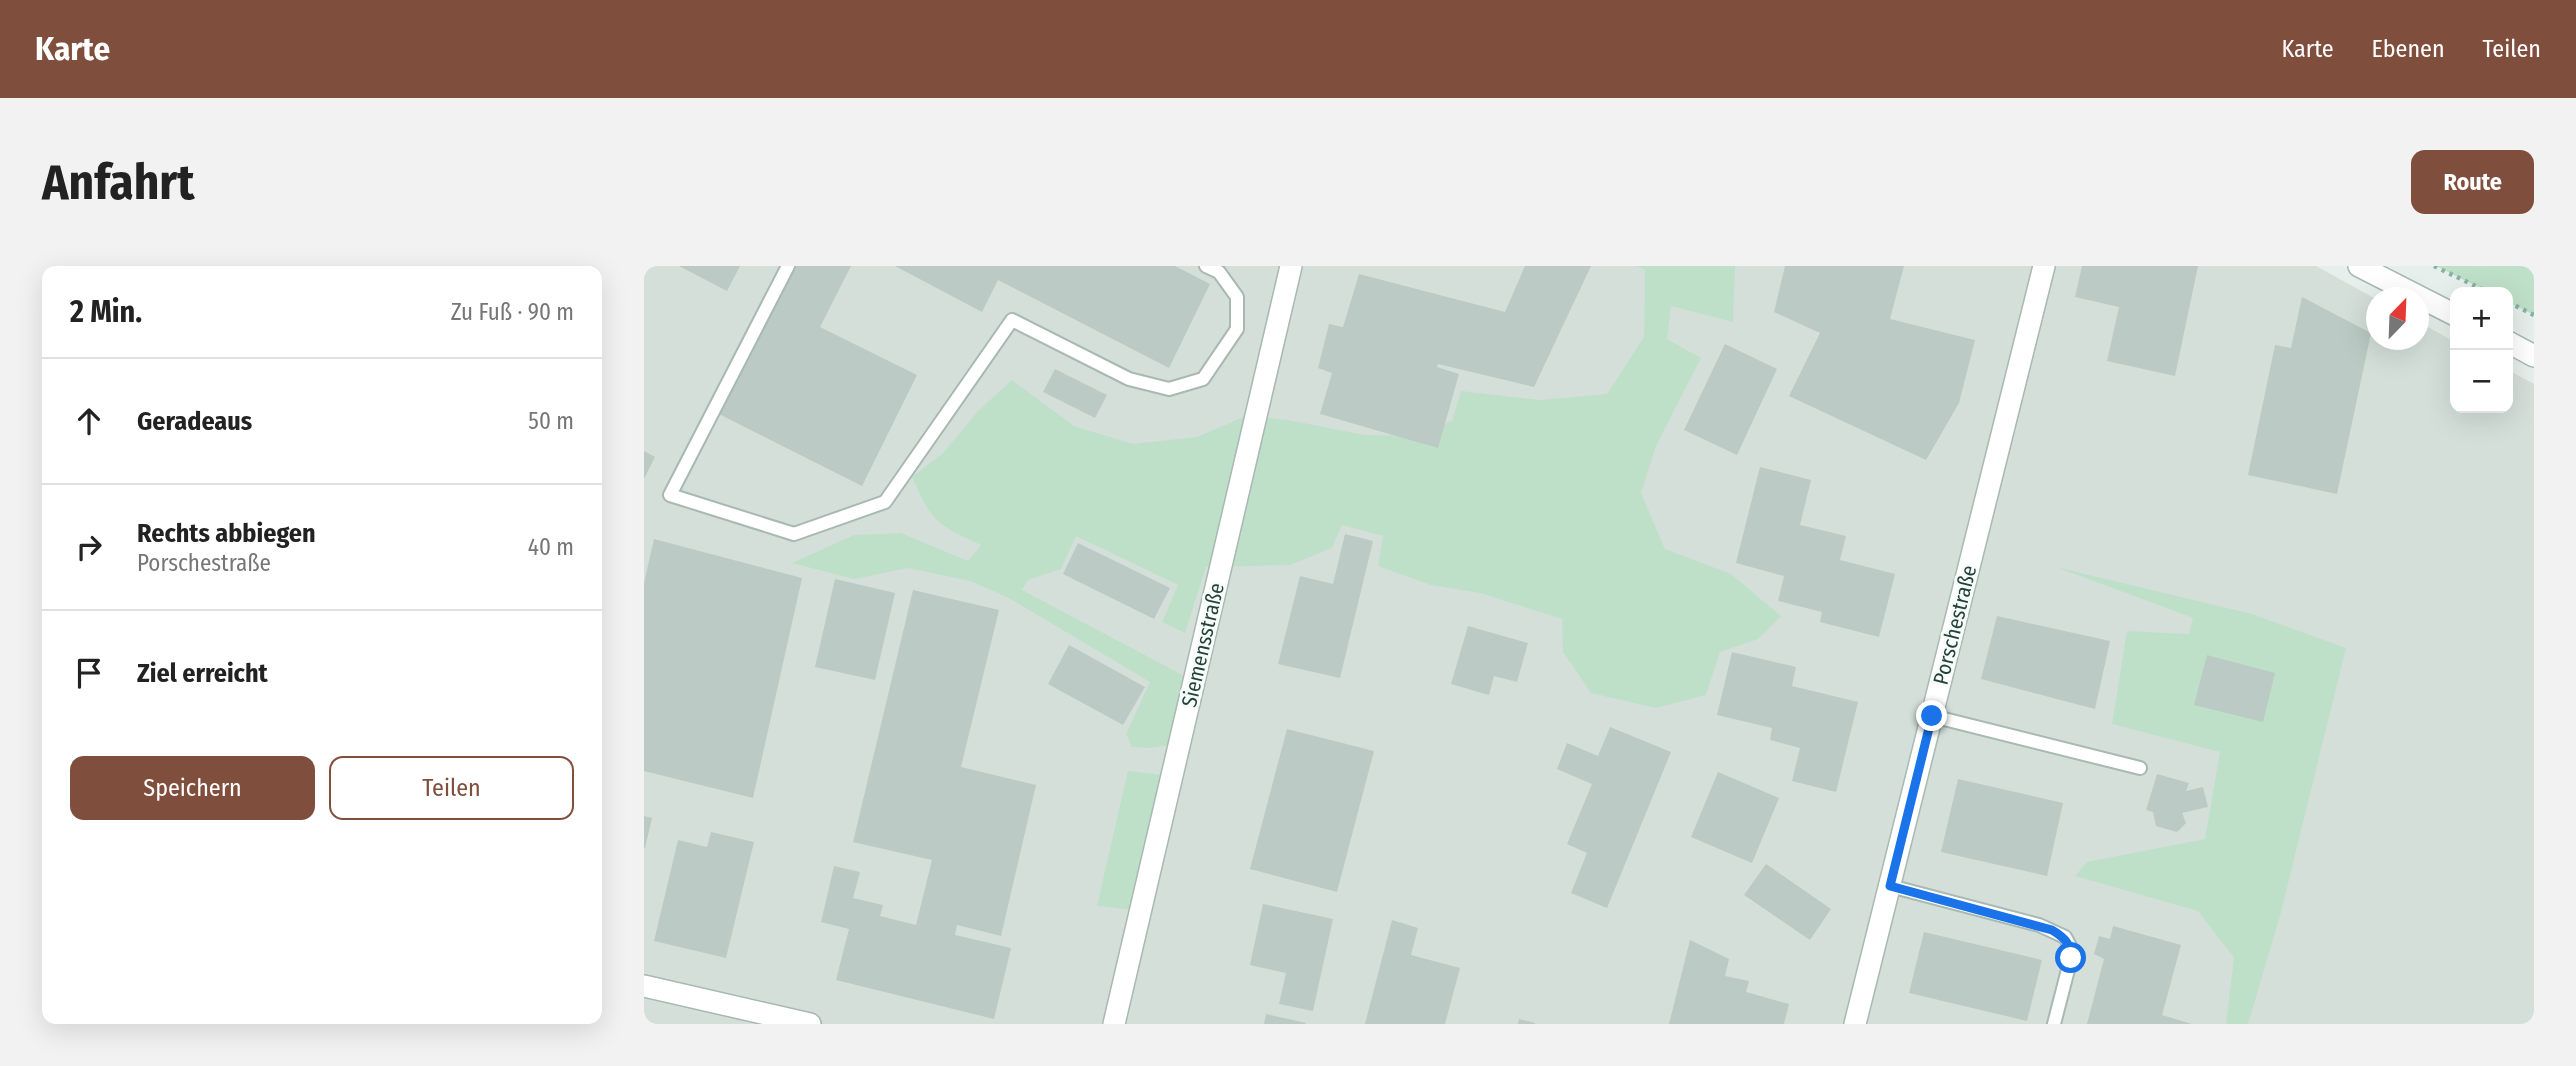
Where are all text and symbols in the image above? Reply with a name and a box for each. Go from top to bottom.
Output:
text: Karte [35,29,110,69]
text: Karte [2282,35,2334,63]
text: Ebenen [2372,35,2445,63]
text: Teilen [2483,35,2541,63]
button: Route [2411,150,2534,214]
text: Anfahrt [42,153,195,212]
north arrow [2366,287,2429,350]
map controls [2450,287,2513,413]
button: + [2450,287,2513,350]
text: 2 Min. [70,294,142,330]
text: Zu Fuß · 90 m [451,298,574,326]
button: − [2450,350,2513,413]
icon: ahead [70,402,108,440]
text: Geradeaus [137,406,252,437]
text: 50 m [528,407,574,435]
text: Rechts abbiegen [137,518,316,549]
icon: right [70,528,108,566]
text: 40 m [528,533,574,561]
text: Porschestraße [137,549,271,577]
street label: Porschestraße [1928,563,1982,687]
street label: Siemensstraße [1176,580,1230,710]
icon: arrive [70,654,108,692]
text: Ziel erreicht [137,658,268,689]
route end [1916,700,1947,731]
button: Speichern [70,756,315,820]
button: Teilen [329,756,574,820]
route start [2055,942,2086,973]

